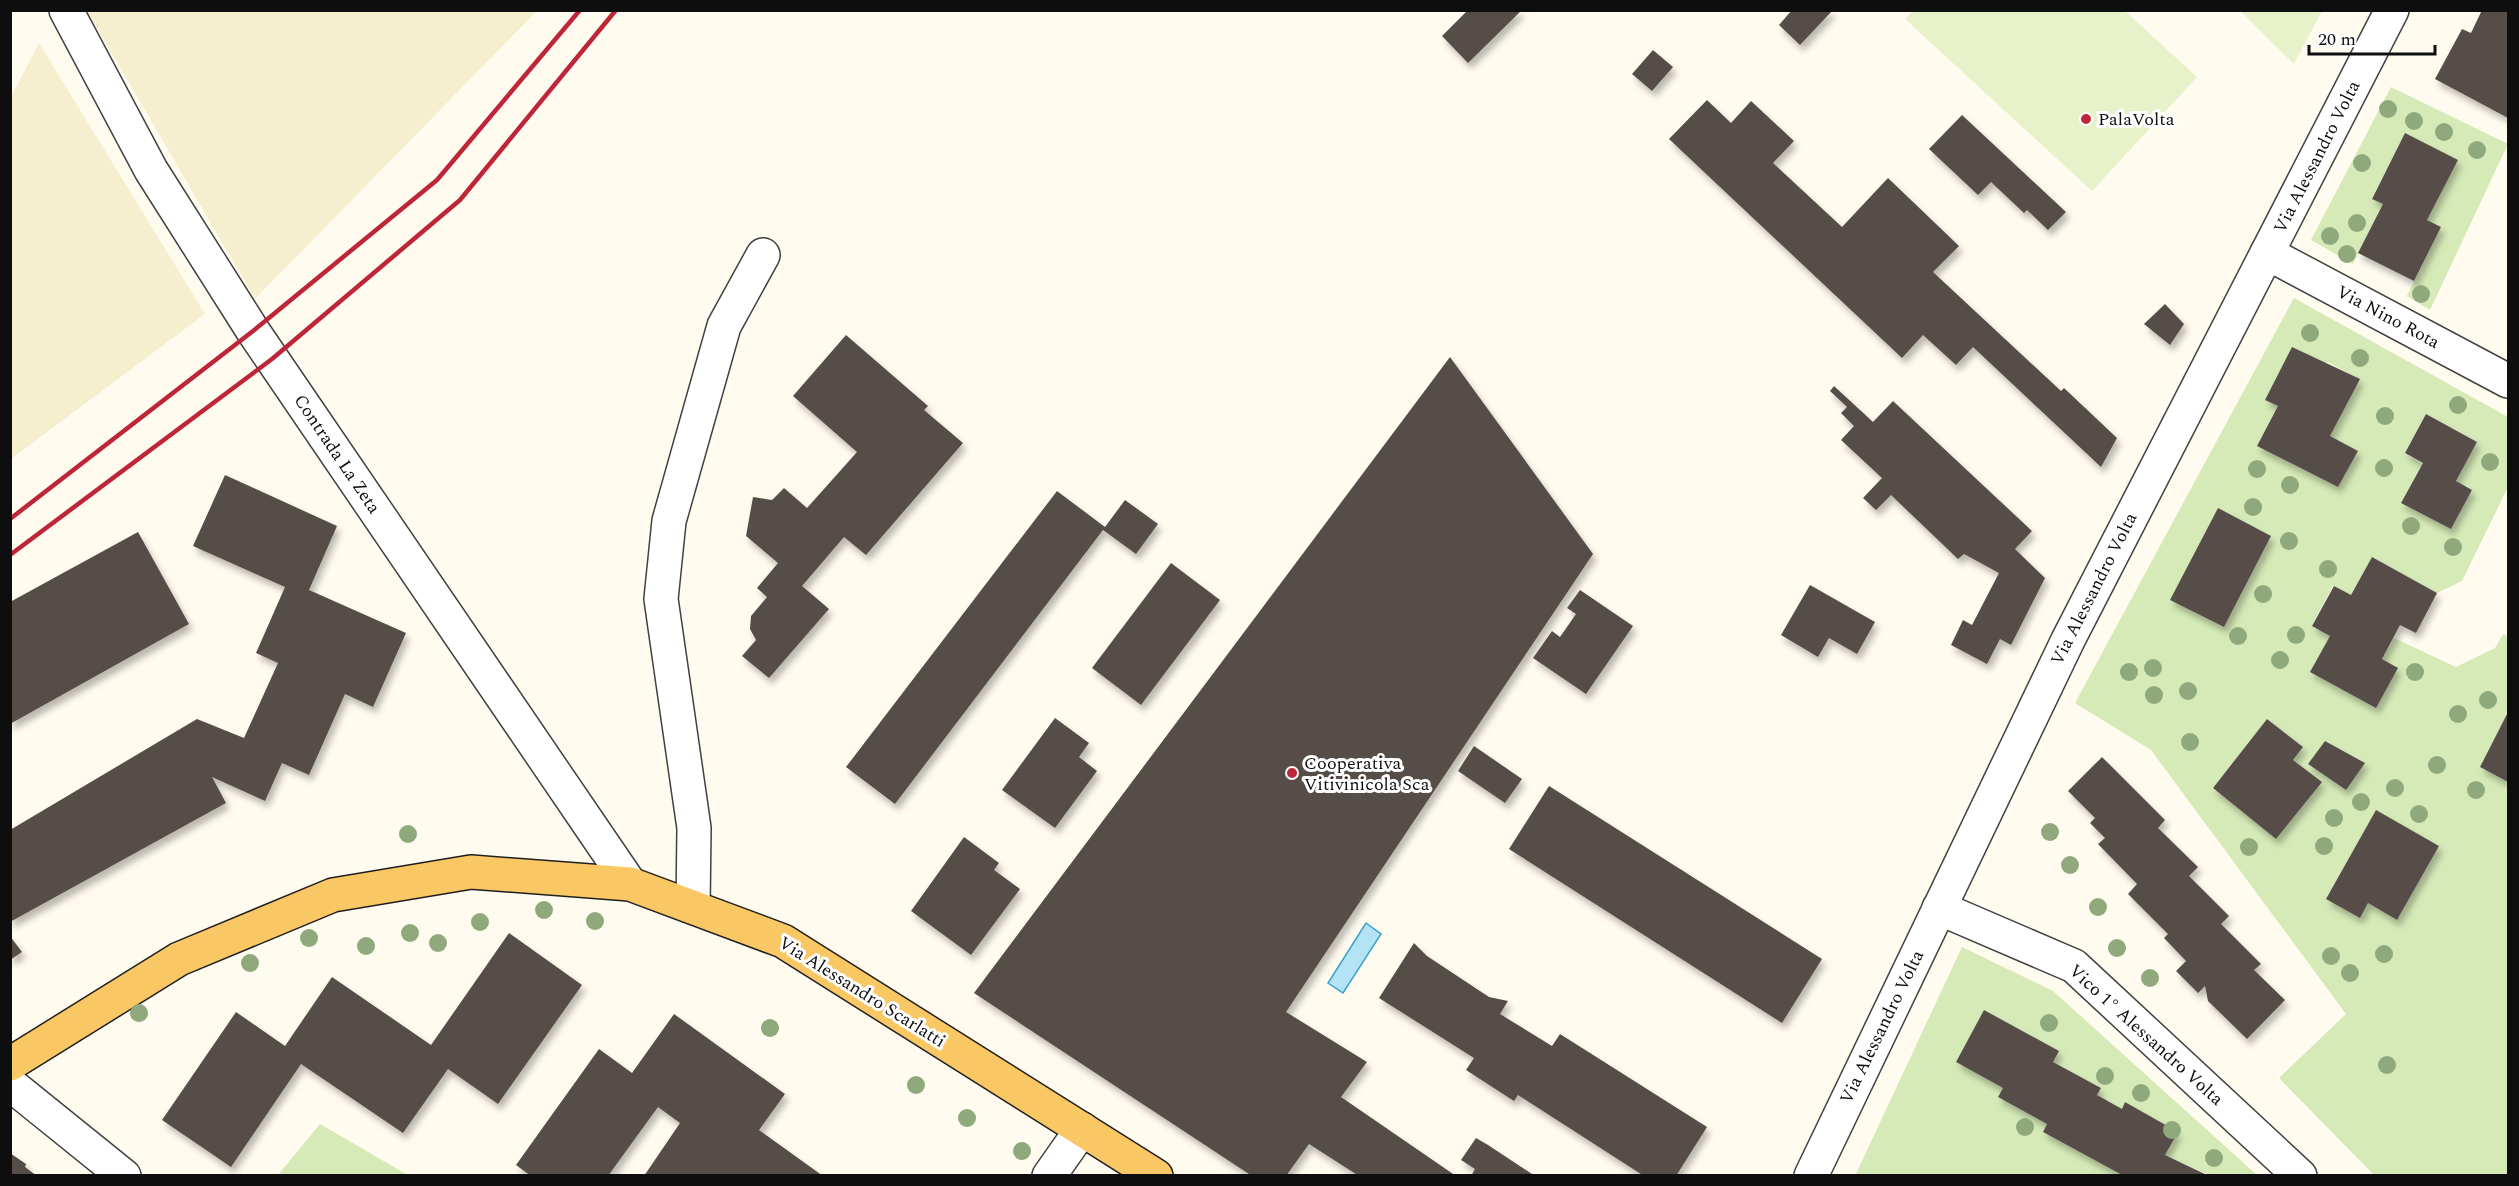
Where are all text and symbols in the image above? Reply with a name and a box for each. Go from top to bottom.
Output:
scale bar [2309,18,2435,56]
text: 20 m [2318,26,2356,53]
street label: Via Alessandro Volta [2267,76,2367,238]
place label: PalaVolta [2098,106,2175,133]
marker: PalaVolta [2079,112,2093,126]
street label: Via Nino Rota [2331,278,2445,356]
street label: Contrada La Zeta [287,389,387,519]
street label: Via Alessandro Volta [2044,508,2144,670]
place label: Cooperativa Vitivinicola Sca [1304,750,1430,798]
marker: Cooperativa Vitivinicola Sca [1285,766,1299,780]
street label: Via Alessandro Scarlatti [773,930,951,1054]
street label: Via Alessandro Volta [1833,945,1931,1109]
street label: Vico 1° Alessandro Volta [2063,958,2230,1112]

